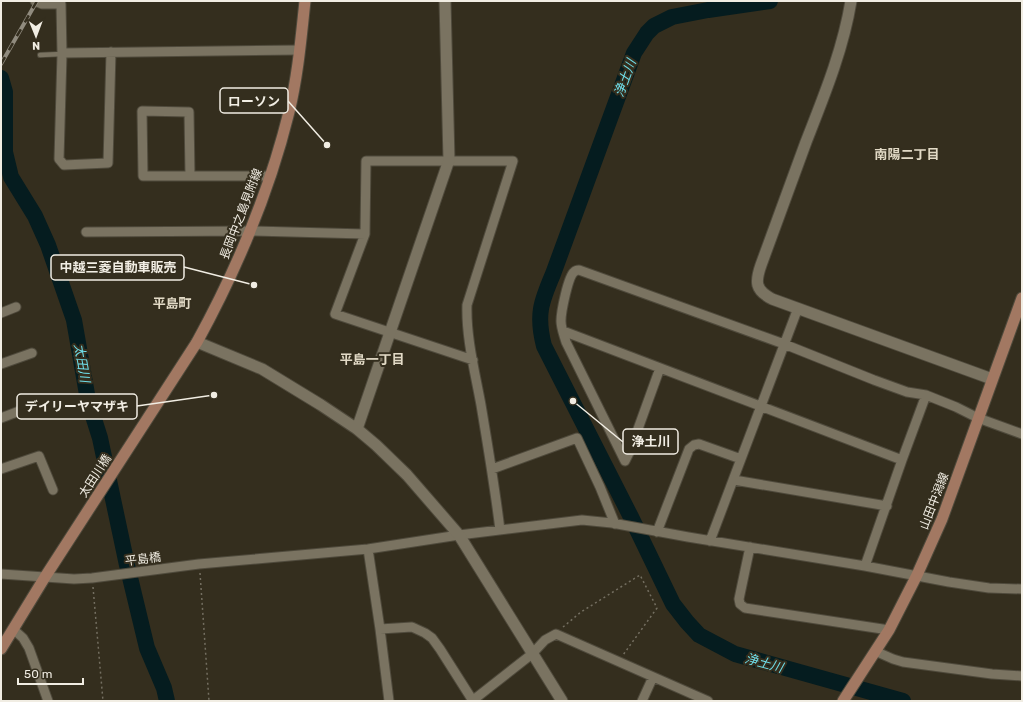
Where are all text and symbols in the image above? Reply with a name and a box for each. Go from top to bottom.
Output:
north arrow [16,16,56,56]
text: N [32,39,40,52]
water label: 浄土川 [611,55,639,99]
callout: ローソン [220,88,288,113]
text: ローソン [228,94,280,109]
district label: 南陽二丁目 [874,147,940,162]
street label: 長岡中之島見附線 [217,167,265,261]
callout: 中越三菱自動車販売 [51,255,184,280]
text: 中越三菱自動車販売 [59,260,177,275]
district label: 平島町 [152,296,192,311]
water label: 太田川 [71,342,93,385]
district label: 平島一丁目 [339,352,405,367]
callout: デイリーヤマザキ [17,394,137,419]
text: デイリーヤマザキ [25,399,129,414]
callout: 浄土川 [623,429,678,454]
text: 浄土川 [631,434,671,449]
street label: 太田川橋 [76,452,114,500]
street label: 山田中潟線 [917,470,951,532]
street label: 平島橋 [124,550,162,568]
water label: 浄土川 [743,651,787,676]
scale bar [18,660,83,686]
text: 50 m [24,667,52,681]

